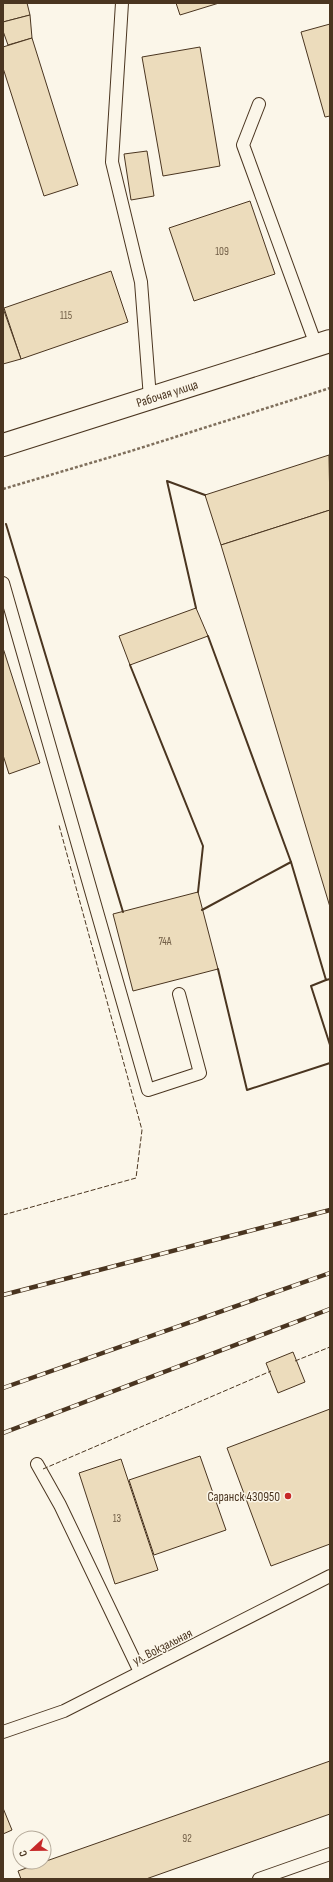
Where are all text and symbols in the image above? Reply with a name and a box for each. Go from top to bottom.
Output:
house number: 109 [215,245,229,258]
house number: 115 [60,309,72,322]
street label: Рабочая улица [134,377,200,411]
house number: 74А [158,935,172,948]
place label: Саранск 430950 [207,1489,280,1505]
marker: Саранск 430950 [283,1491,293,1501]
house number: 13 [113,1512,122,1525]
street label: ул. Вокзальная [130,1625,195,1669]
north arrow [12,1830,52,1870]
house number: 92 [182,1832,192,1845]
text: С [16,1848,30,1859]

